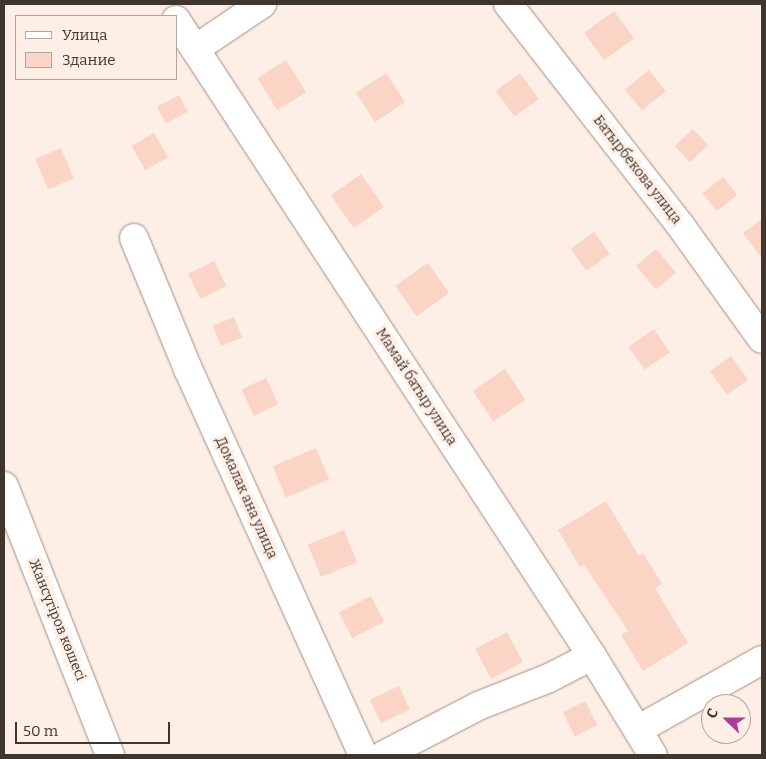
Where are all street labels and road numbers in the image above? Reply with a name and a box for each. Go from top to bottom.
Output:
street label: Батырбекова улица [589,112,685,228]
street label: Мамай батыр улица [372,325,460,449]
street label: Домалак ана улица [212,434,280,562]
street label: Жансүгіров көшесі [25,557,89,683]

